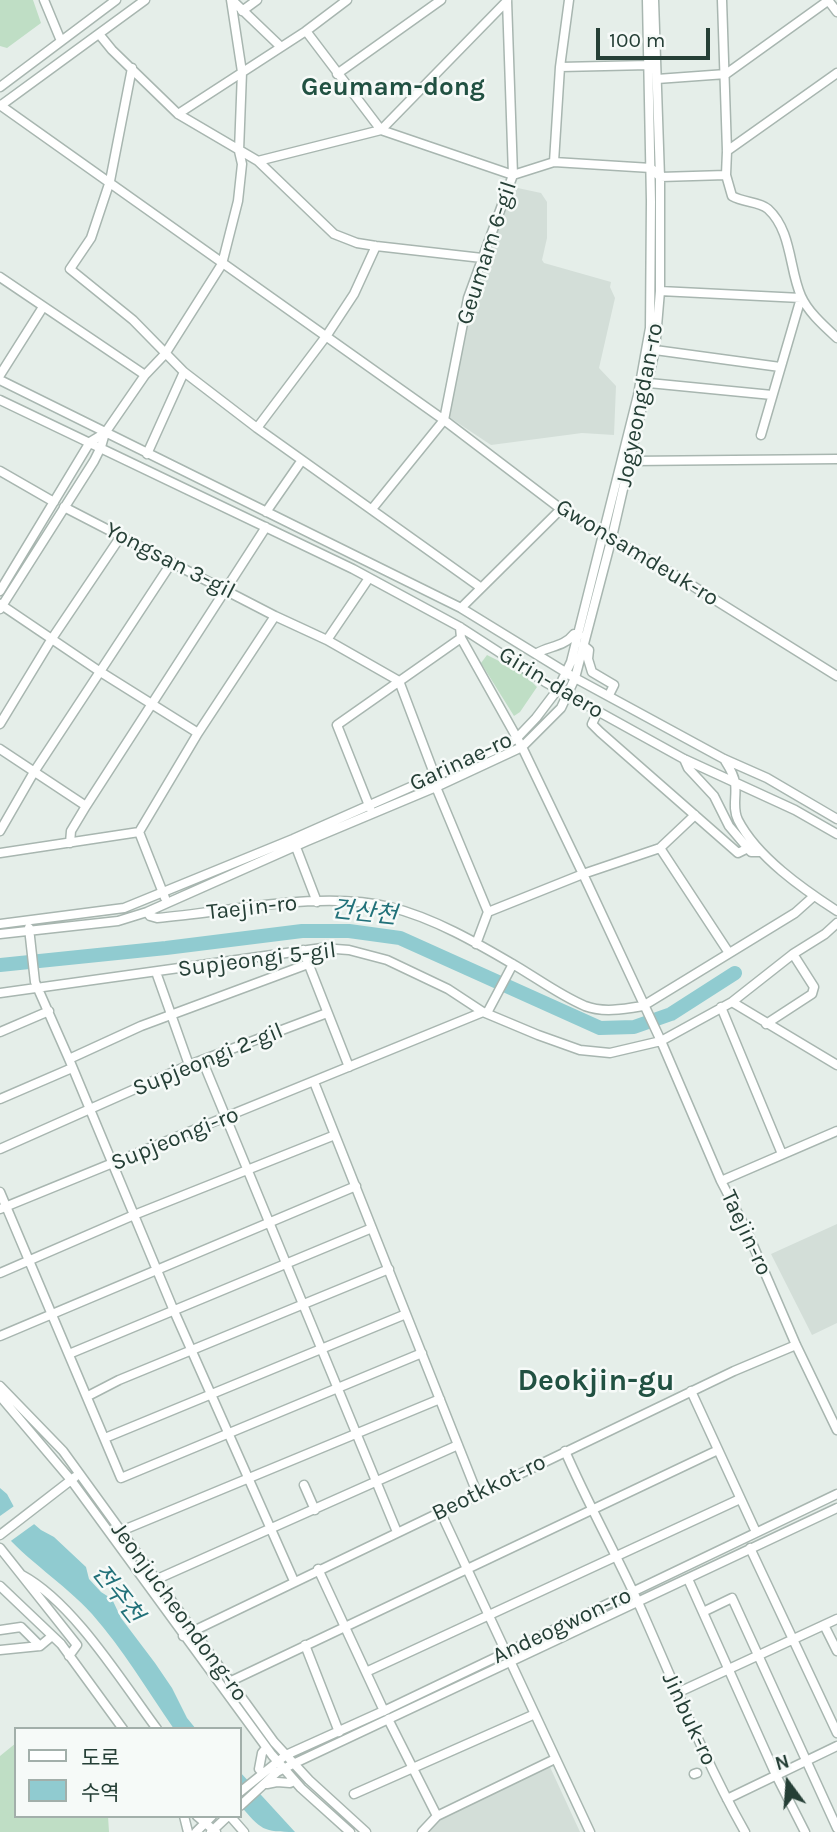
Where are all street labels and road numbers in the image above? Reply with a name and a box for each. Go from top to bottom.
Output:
street label: Geumam 6-gil [451,178,523,328]
street label: Jogyeongdan-ro [611,321,669,489]
street label: Gwonsamdeuk-ro [550,493,724,613]
street label: Yongsan 3-gil [100,516,240,606]
street label: Girin-daero [493,641,609,725]
street label: Garinae-ro [405,726,517,798]
street label: Taejin-ro [205,890,299,926]
street label: Supjeongi 5-gil [176,937,338,983]
street label: Supjeongi 2-gil [129,1017,287,1103]
street label: Supjeongi-ro [107,1101,243,1177]
street label: Taejin-ro [714,1186,778,1280]
street label: Beotkkot-ro [428,1449,550,1527]
street label: Jeonjucheondong-ro [105,1517,253,1707]
street label: Andeogwon-ro [488,1582,636,1670]
street label: Jinbuk-ro [655,1668,723,1770]

